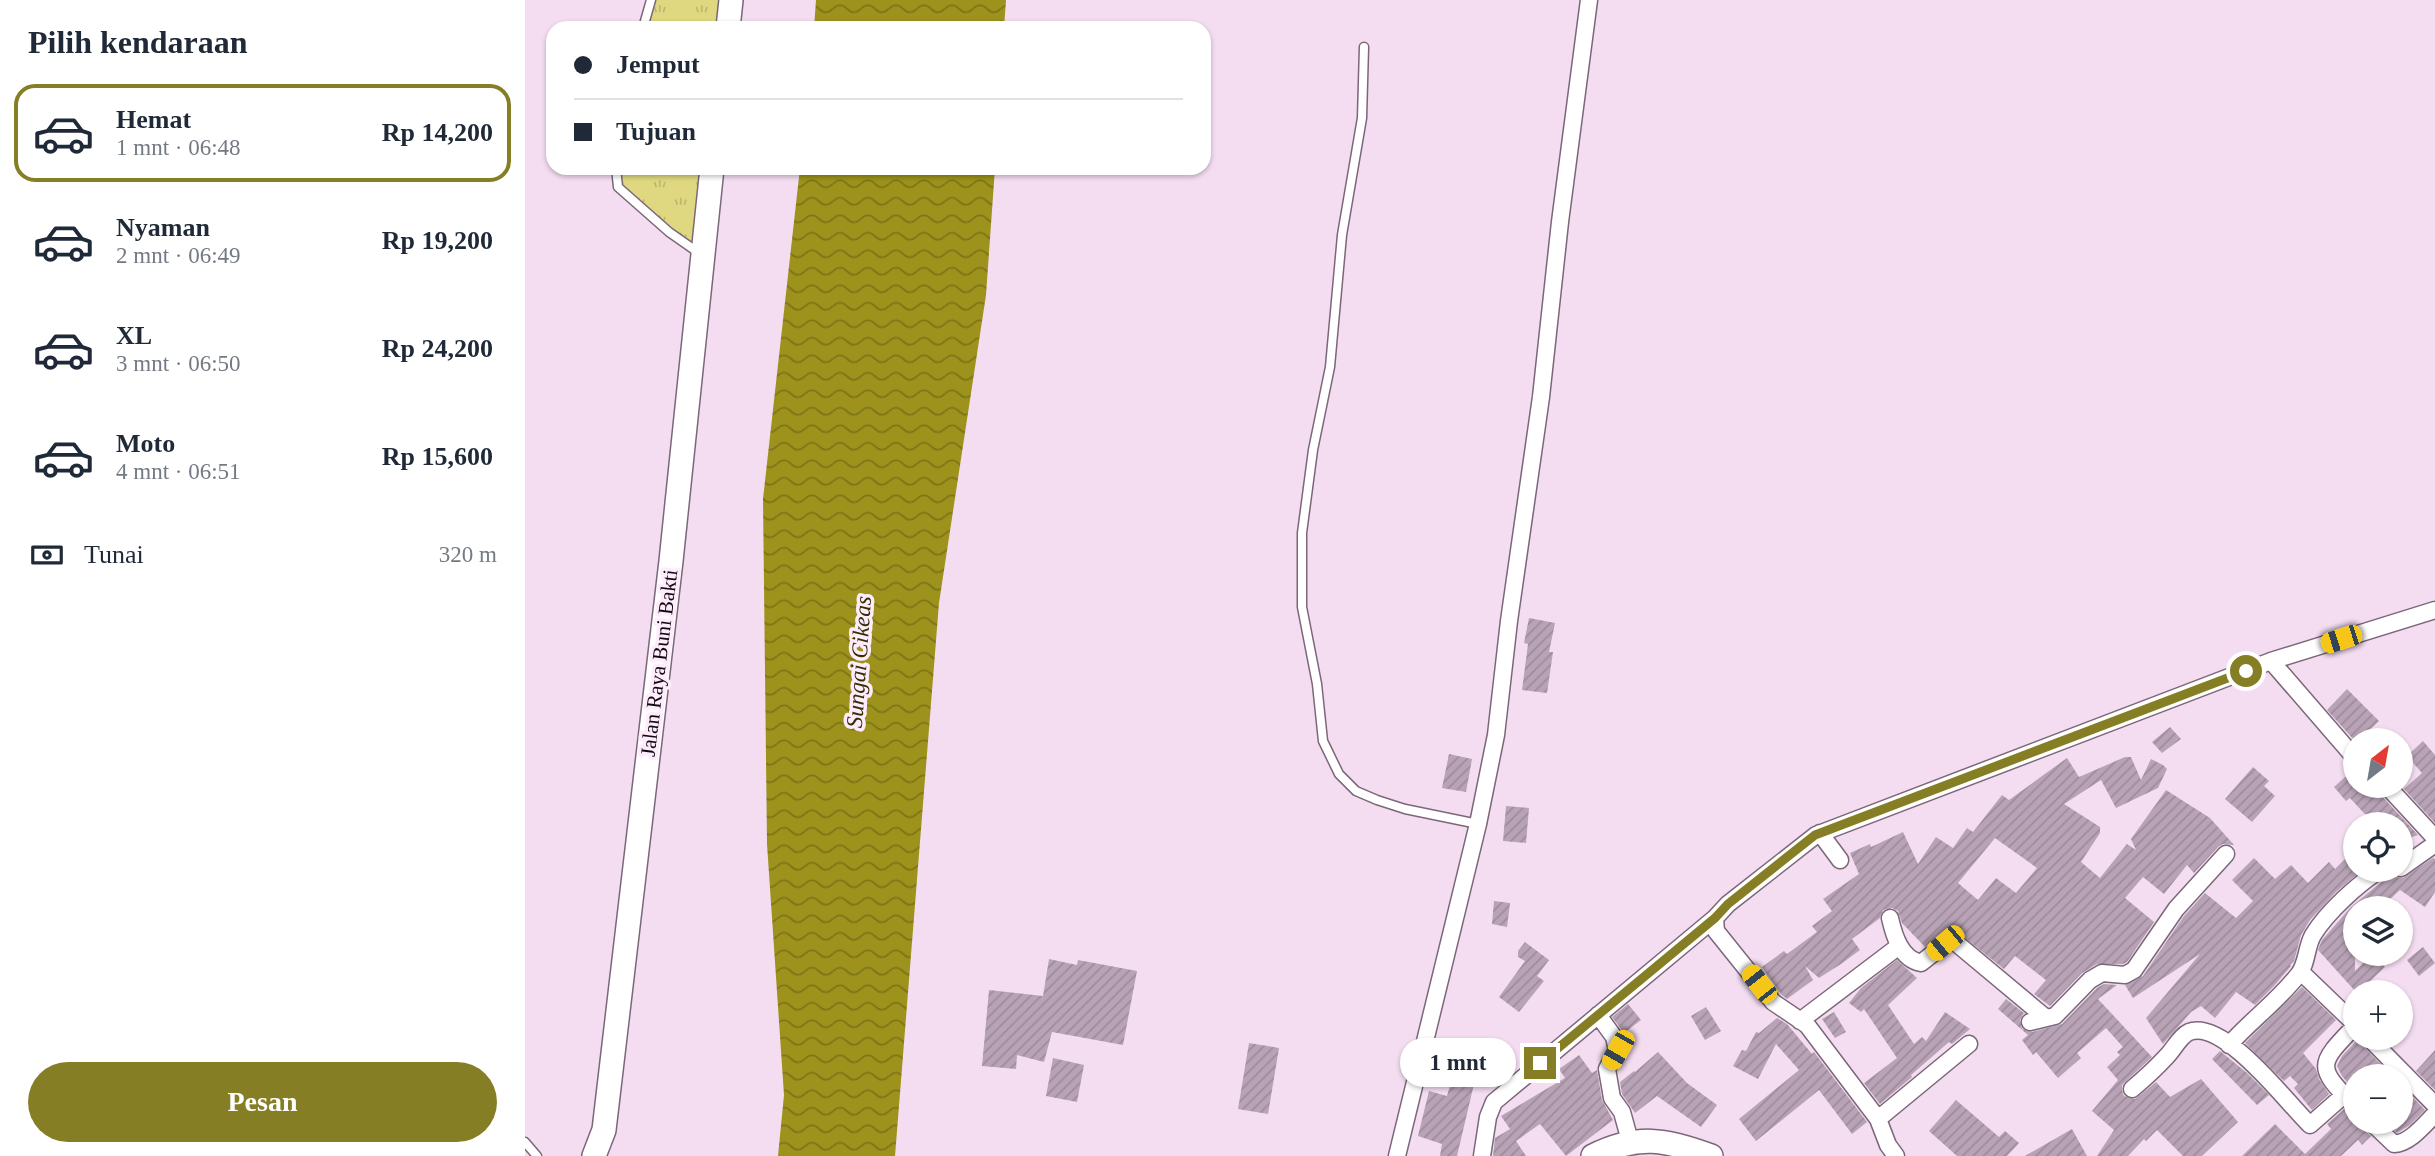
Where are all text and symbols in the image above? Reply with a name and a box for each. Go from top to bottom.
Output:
text: Pilih kendaraan [28,24,248,60]
text: Jemput [616,50,700,79]
icon: car [32,102,95,165]
text: Hemat [116,105,191,134]
text: Tujuan [616,117,696,146]
text: Rp 14,200 [382,118,493,147]
text: 1 mnt · 06:48 [116,135,241,160]
icon: car [32,210,95,273]
text: Nyaman [116,213,210,242]
text: Rp 19,200 [382,226,493,255]
text: 2 mnt · 06:49 [116,243,241,268]
icon: car [32,318,95,381]
text: XL [116,321,152,350]
text: Rp 24,200 [382,334,493,363]
text: 3 mnt · 06:50 [116,351,241,376]
icon: car [32,426,95,489]
text: Moto [116,429,175,458]
text: Rp 15,600 [382,442,493,471]
text: 4 mnt · 06:51 [116,459,241,484]
icon: cash [28,536,66,574]
text: Tunai [84,540,144,569]
text: 320 m [439,542,497,567]
street label: Jalan Raya Buni Bakti [636,568,682,758]
water label: Sungai Cikeas [842,595,876,729]
car [2318,623,2365,655]
route start [2230,655,2262,687]
north arrow [2343,728,2413,798]
map controls [2343,728,2413,1134]
button: locate [2343,812,2413,882]
button: layers [2343,896,2413,966]
car [1923,921,1968,965]
car [1738,961,1781,1007]
button: + [2343,980,2413,1050]
car [1599,1027,1638,1073]
callout: 1 mnt [1400,1038,1515,1088]
route end [1524,1047,1556,1079]
text: 1 mnt [1430,1050,1486,1075]
button: Pesan [28,1062,497,1142]
button: − [2343,1064,2413,1134]

